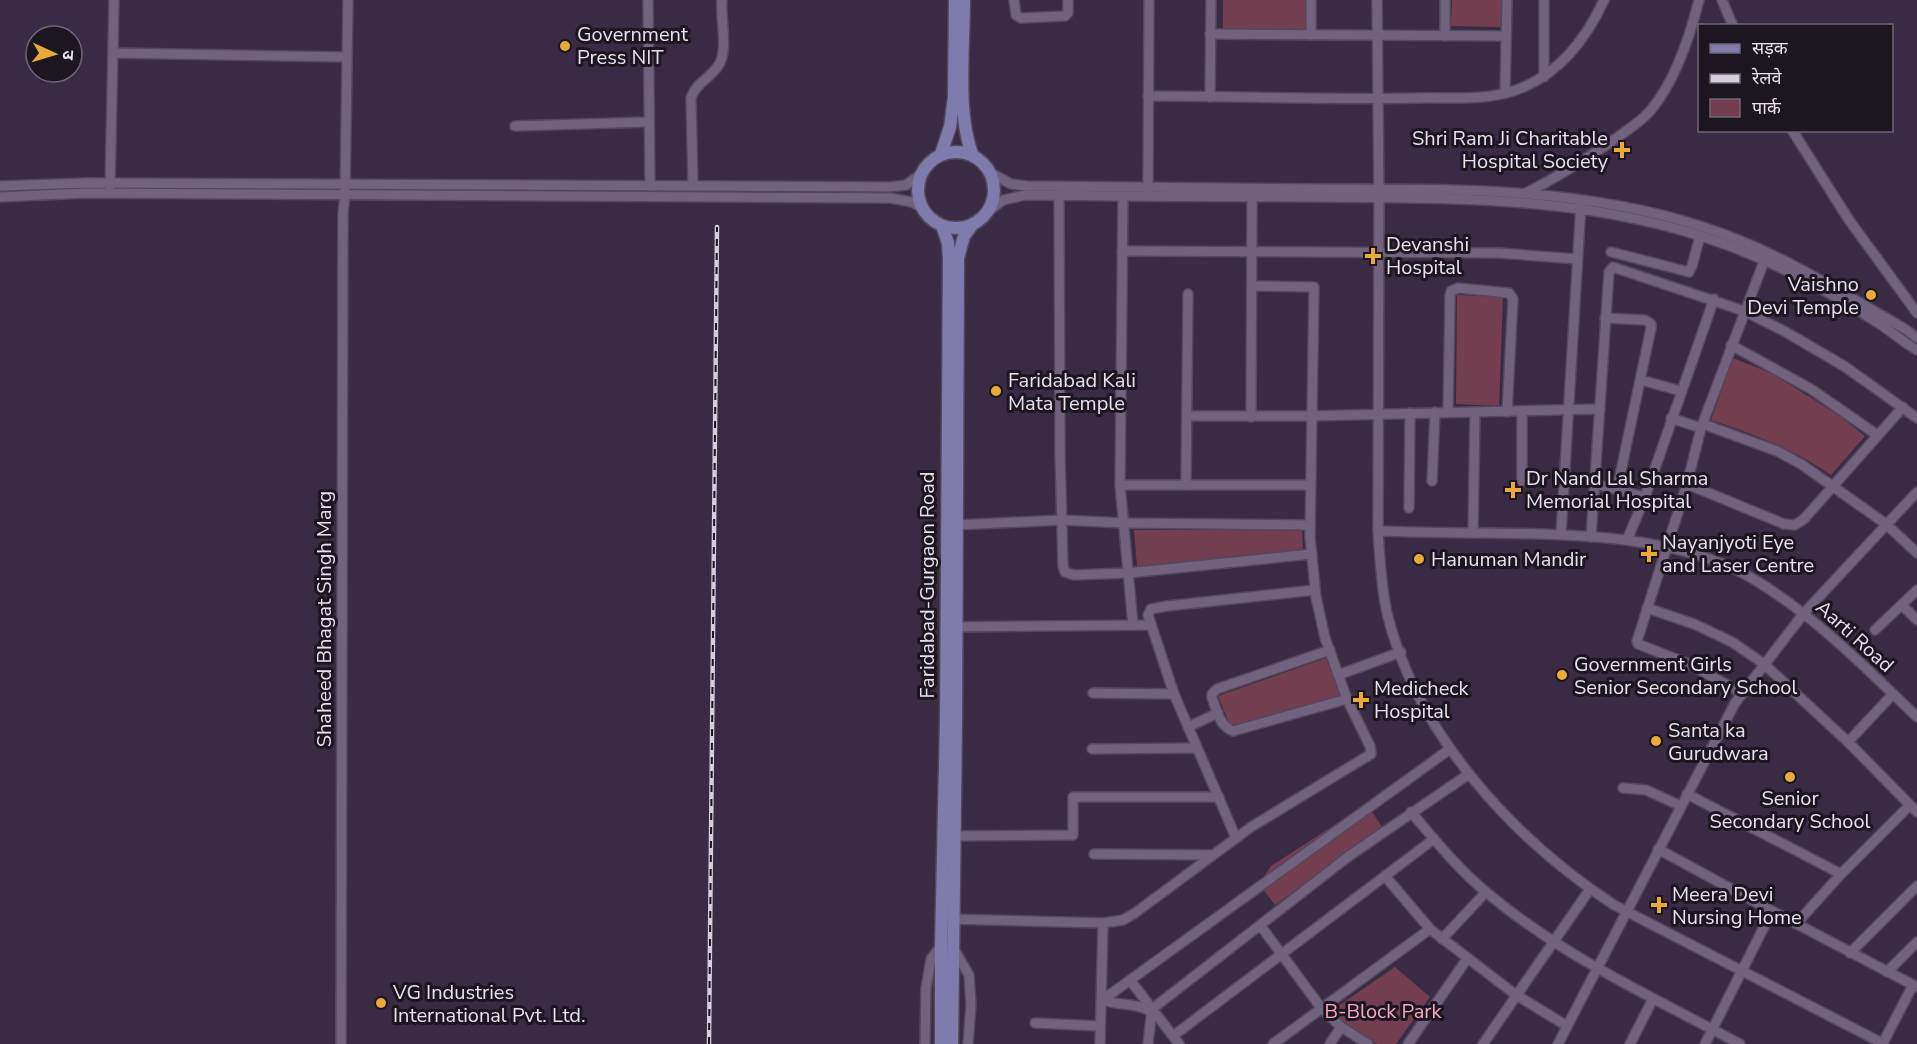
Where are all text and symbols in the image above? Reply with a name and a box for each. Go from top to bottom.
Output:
place label: Government Press NIT [577,21,689,71]
north arrow [24,24,84,84]
legend [1698,24,1893,132]
text: सड़क [1752,36,1789,60]
marker: Government Press NIT [558,39,572,53]
text: उ [57,50,79,61]
text: रेलवे [1751,66,1783,90]
text: पार्क [1752,96,1782,120]
place label: Shri Ram Ji Charitable Hospital Society [1412,125,1609,175]
marker: Shri Ram Ji Charitable Hospital Society [1613,141,1631,159]
place label: Devanshi Hospital [1386,231,1469,281]
marker: Devanshi Hospital [1364,247,1382,265]
place label: Vaishno Devi Temple [1747,271,1859,321]
marker: Vaishno Devi Temple [1864,288,1878,302]
place label: Faridabad Kali Mata Temple [1008,367,1136,417]
marker: Faridabad Kali Mata Temple [989,384,1003,398]
place label: Dr Nand Lal Sharma Memorial Hospital [1526,465,1708,515]
street label: Faridabad-Gurgaon Road [914,472,941,698]
marker: Dr Nand Lal Sharma Memorial Hospital [1504,481,1522,499]
street label: Shaheed Bhagat Singh Marg [311,491,338,747]
place label: Nayanjyoti Eye and Laser Centre [1662,529,1814,579]
marker: Nayanjyoti Eye and Laser Centre [1640,545,1658,563]
place label: Hanuman Mandir [1431,546,1586,573]
marker: Hanuman Mandir [1412,552,1426,566]
street label: Aarti Road [1810,594,1899,679]
place label: Government Girls Senior Secondary School [1574,651,1797,701]
marker: Government Girls Senior Secondary School [1555,668,1569,682]
place label: Medicheck Hospital [1374,675,1470,725]
marker: Medicheck Hospital [1352,691,1370,709]
place label: Santa ka Gurudwara [1668,717,1769,767]
marker: Santa ka Gurudwara [1649,734,1663,748]
marker: Senior Secondary School [1783,770,1797,784]
place label: Senior Secondary School [1710,785,1871,835]
place label: Meera Devi Nursing Home [1672,881,1802,931]
marker: Meera Devi Nursing Home [1650,896,1668,914]
place label: VG Industries International Pvt. Ltd. [392,979,586,1029]
marker: VG Industries International Pvt. Ltd. [374,996,388,1010]
park label: B-Block Park [1325,998,1442,1025]

